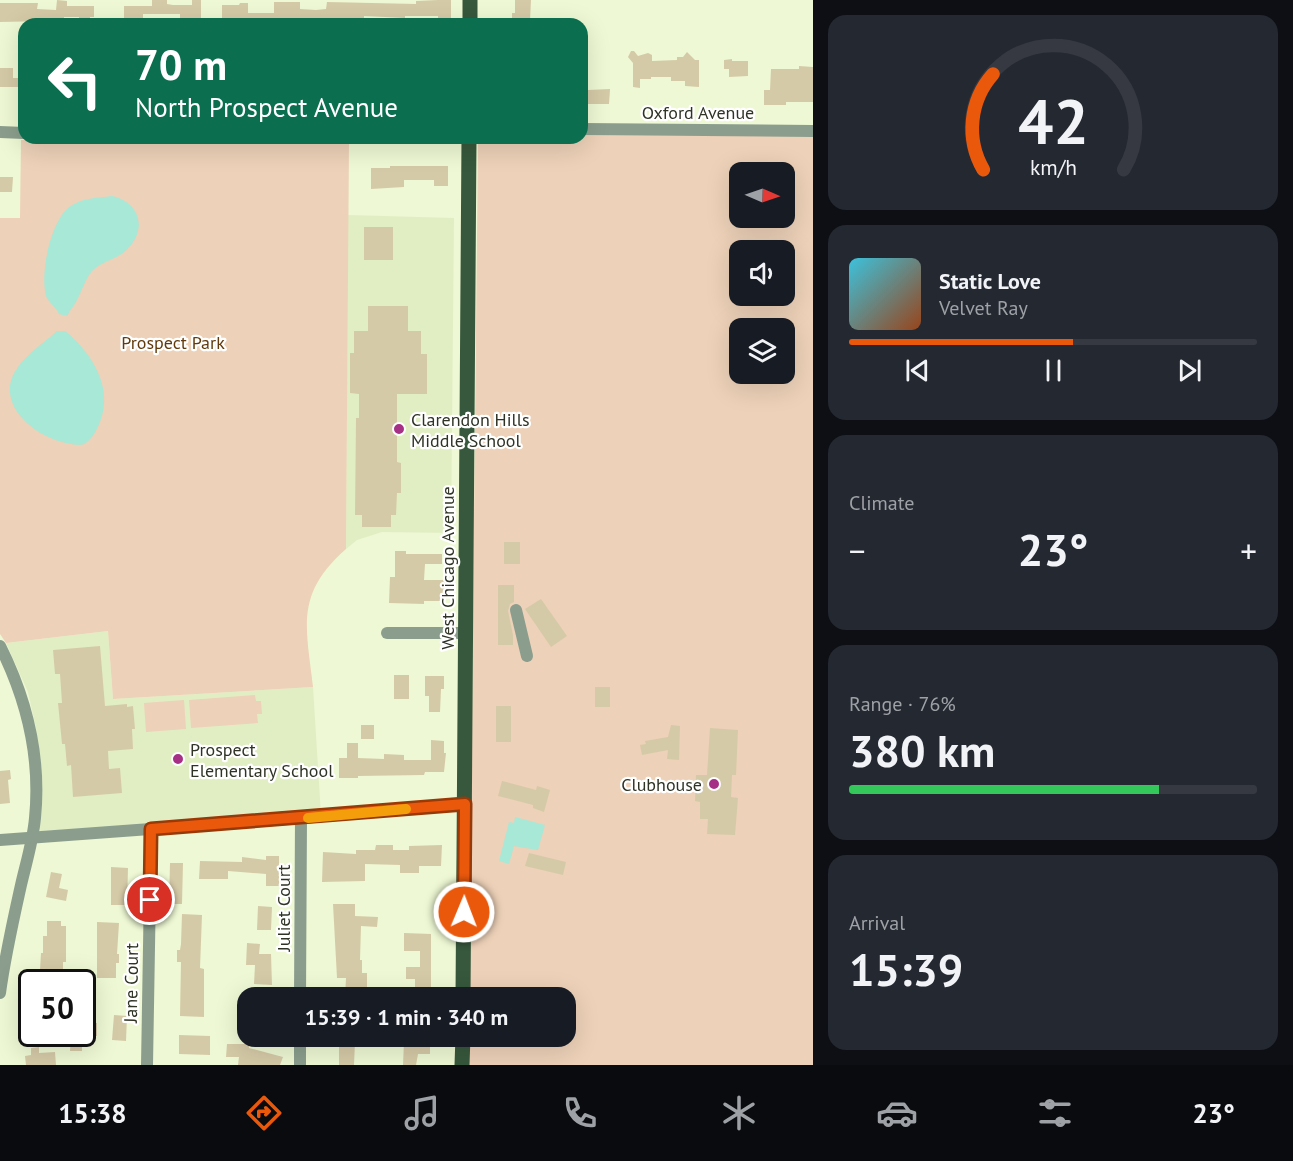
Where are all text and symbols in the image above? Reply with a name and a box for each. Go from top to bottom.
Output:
text: 70 m [135,37,227,92]
icon: left [36,42,114,120]
text: 42 [1018,80,1088,161]
text: North Prospect Avenue [135,90,398,124]
street label: Oxford Avenue [642,101,754,124]
text: km/h [1029,153,1076,181]
north arrow [729,162,795,228]
map controls [729,162,795,384]
button: sound [729,240,795,306]
text: Static Love [939,267,1041,295]
text: Velvet Ray [939,295,1028,321]
button: layers [729,318,795,384]
park label: Prospect Park [121,331,225,354]
icon: previous [901,354,934,387]
icon: pause [1037,354,1070,387]
icon: next [1173,354,1206,387]
place label: Clarendon Hills Middle School [411,408,530,452]
marker: Clarendon Hills Middle School [392,422,406,436]
street label: West Chicago Avenue [436,486,459,650]
text: Climate [849,490,915,516]
text: 23° [1018,520,1088,578]
text: − [849,529,866,572]
text: + [1240,529,1257,572]
text: Range · 76% [849,691,956,717]
text: 380 km [849,721,995,779]
place label: Prospect Elementary School [190,738,334,782]
marker: Prospect Elementary School [171,752,185,766]
place label: Clubhouse [621,773,702,796]
marker: Clubhouse [707,777,721,791]
street label: Juliet Court [272,865,295,952]
pin [124,874,175,925]
position arrow [432,880,496,944]
icon: arrive [133,883,166,916]
text: Arrival [849,910,905,936]
text: 15:39 [849,940,963,998]
street label: Jane Court [119,943,143,1024]
speed limit sign: 50 [18,969,96,1047]
text: 15:39 · 1 min · 340 m [305,1003,508,1031]
icon: directions [243,1092,285,1134]
icon: music [401,1092,443,1134]
icon: phone [559,1092,601,1134]
icon: climate [718,1092,760,1134]
icon: car [876,1092,918,1134]
icon: filters [1034,1092,1076,1134]
text: 15:38 [58,1096,127,1130]
text: 23° [1192,1096,1235,1130]

